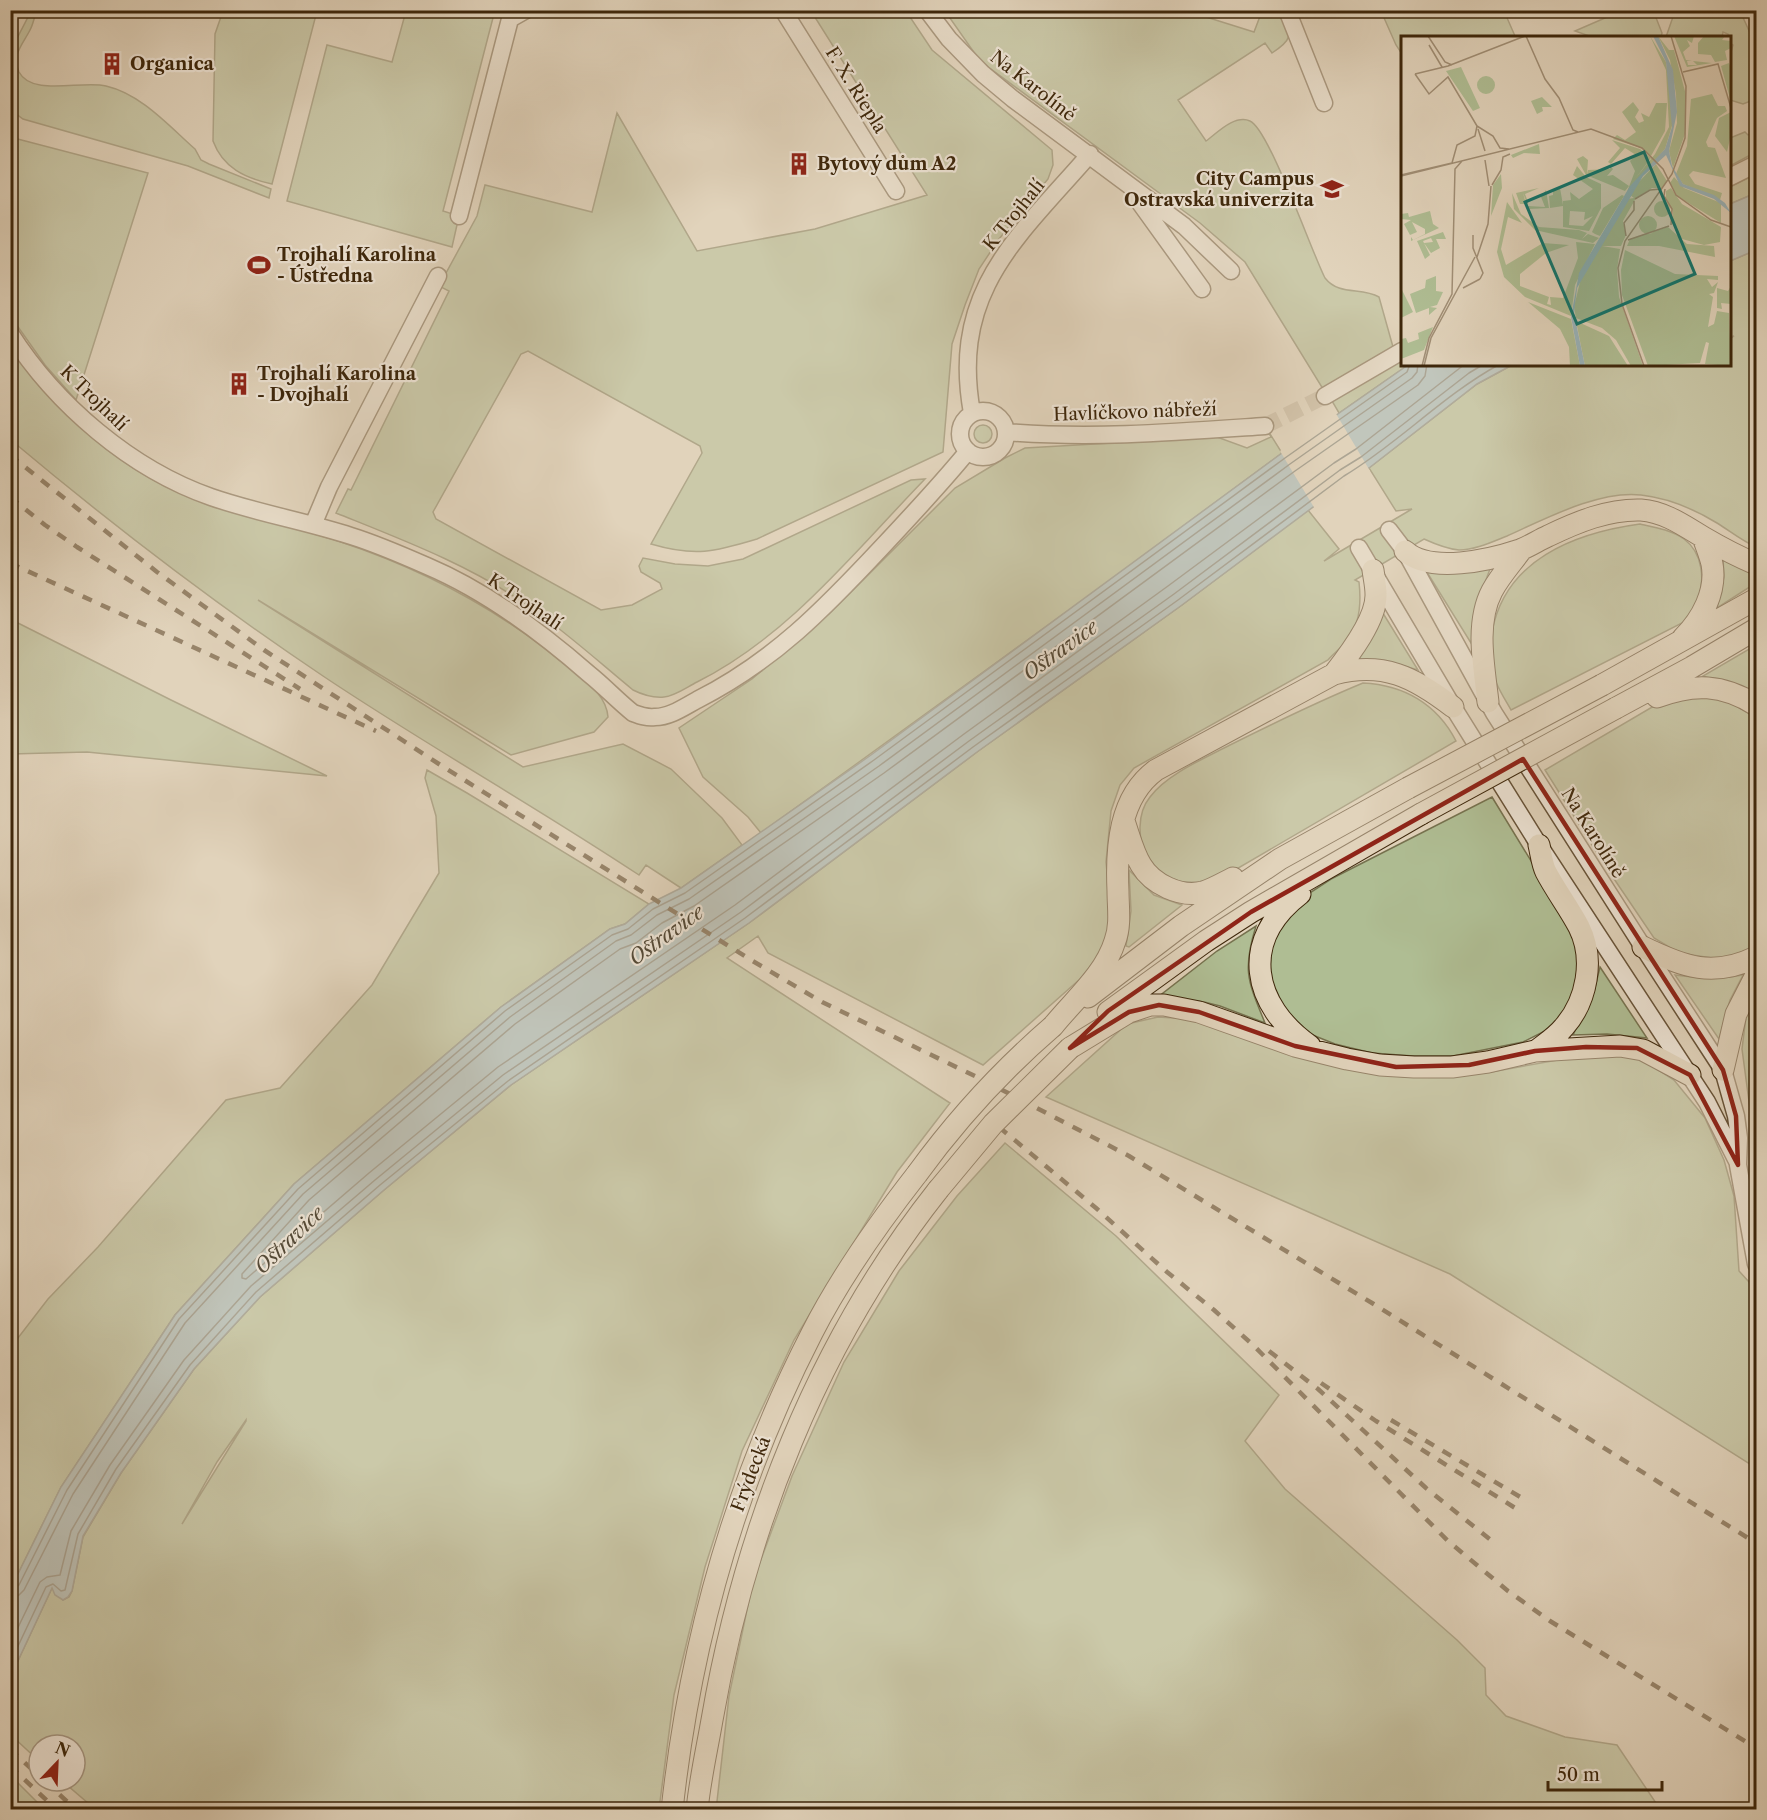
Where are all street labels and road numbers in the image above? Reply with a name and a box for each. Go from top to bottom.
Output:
street label: F. X. Riepla [821,43,892,138]
street label: Na Karolíně [986,46,1080,126]
street label: K Trojhalí [979,175,1050,255]
street label: K Trojhalí [56,360,133,436]
street label: Havlíčkovo nábřeží [1053,398,1218,426]
street label: K Trojhalí [483,569,567,635]
street label: Na Karolíně [1557,784,1629,882]
street label: Frýdecká [727,1433,776,1515]

